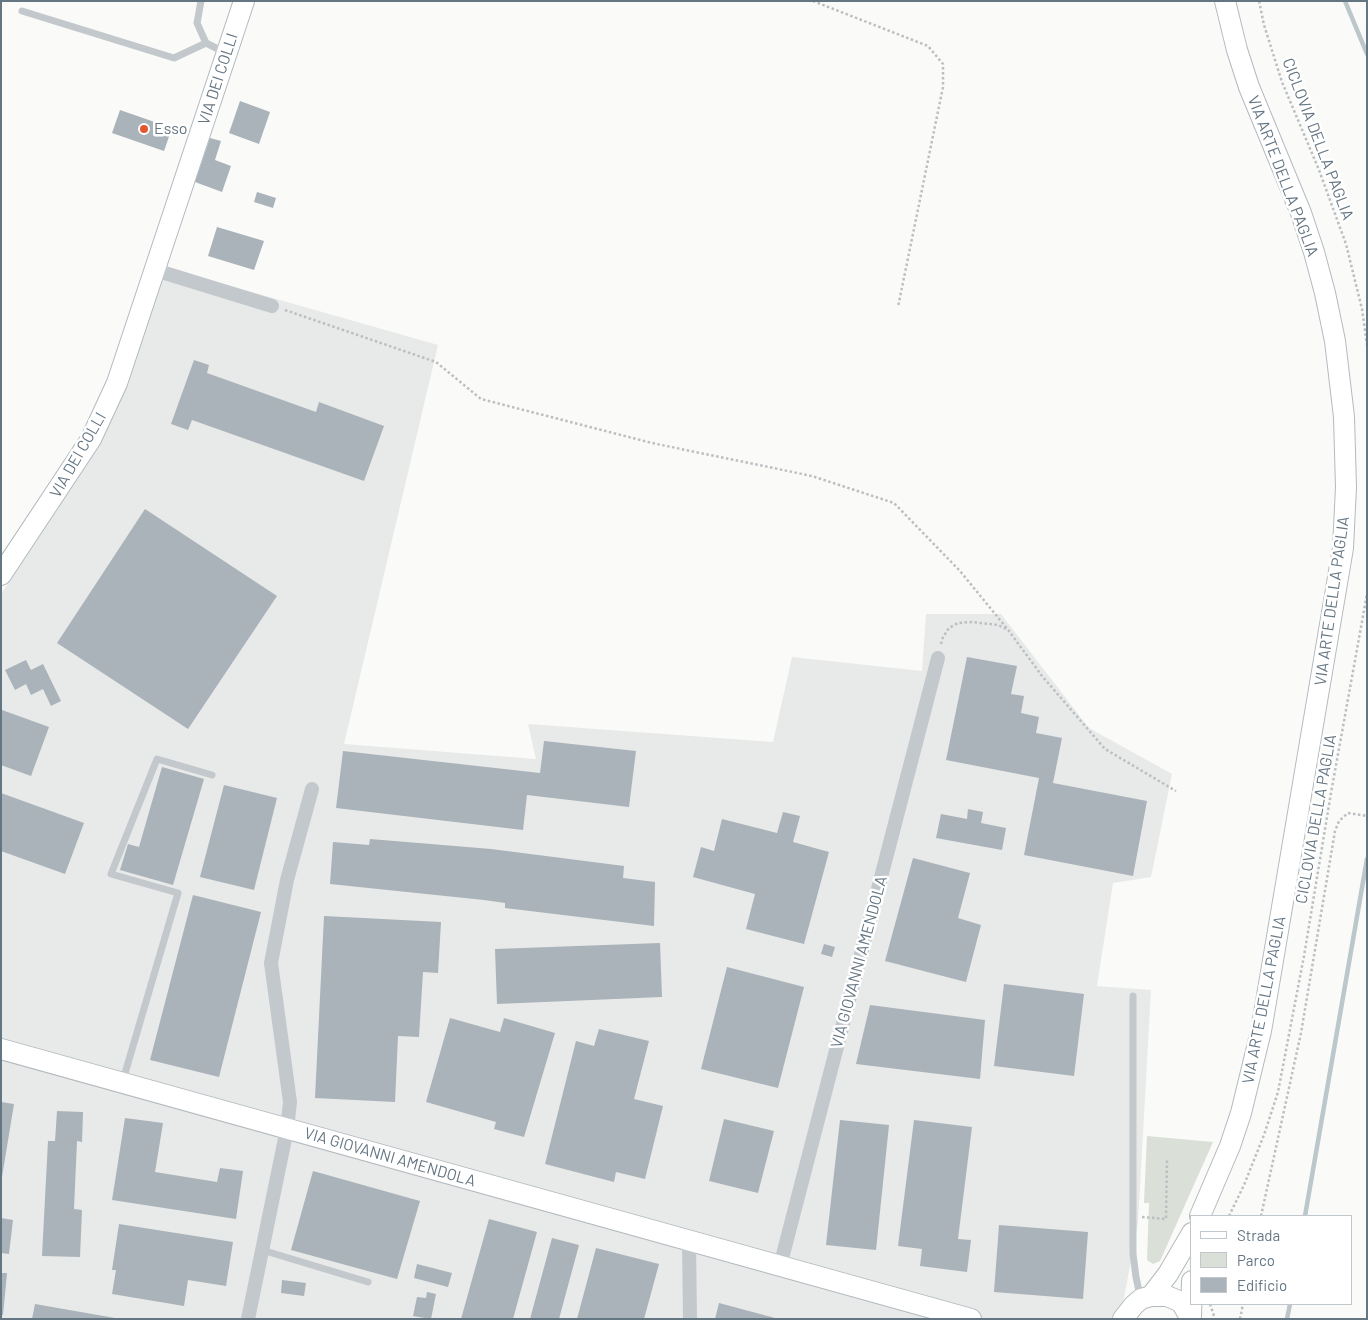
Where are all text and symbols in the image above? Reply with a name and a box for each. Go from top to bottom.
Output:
street label: VIA DEI COLLI [194,31,242,127]
street label: CICLOVIA DELLA PAGLIA [1278,55,1358,223]
street label: VIA ARTE DELLA PAGLIA [1243,93,1323,259]
place label: Esso [154,119,188,139]
marker: Esso [138,123,150,135]
street label: VIA DEI COLLI [46,409,110,501]
street label: VIA ARTE DELLA PAGLIA [1311,515,1353,687]
street label: CICLOVIA DELLA PAGLIA [1292,733,1340,905]
street label: VIA GIOVANNI AMENDOLA [827,874,891,1050]
street label: VIA ARTE DELLA PAGLIA [1238,914,1290,1086]
street label: VIA GIOVANNI AMENDOLA [302,1123,478,1191]
legend [1190,1215,1353,1305]
text: Strada [1237,1226,1280,1244]
text: Parco [1237,1251,1275,1269]
text: Edificio [1237,1276,1287,1294]

